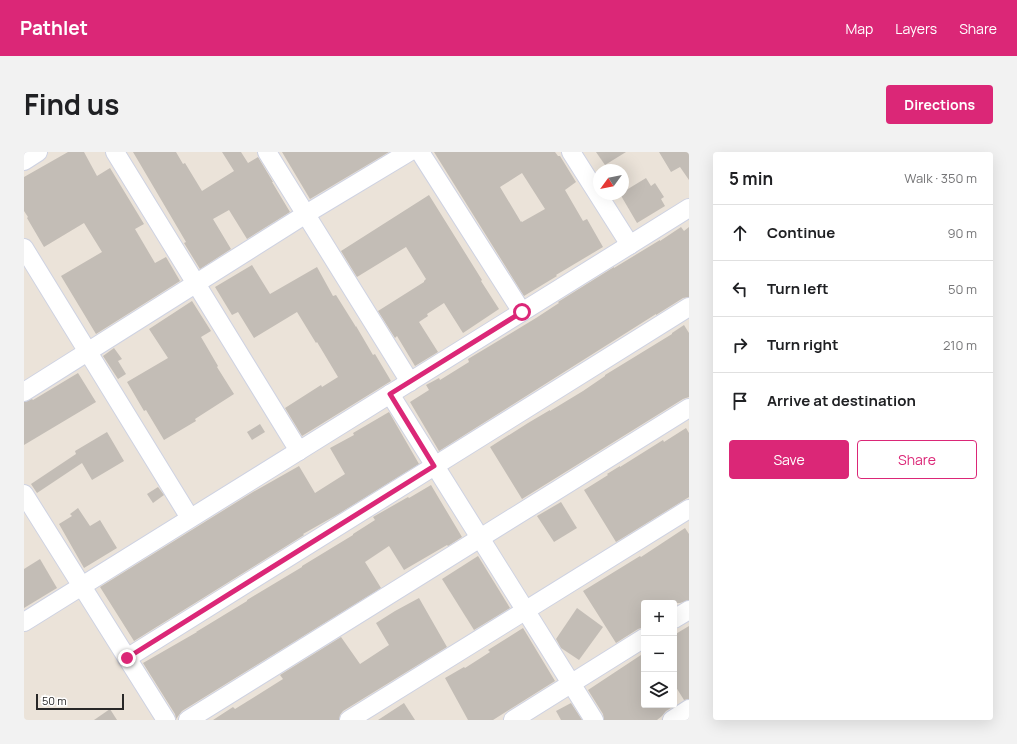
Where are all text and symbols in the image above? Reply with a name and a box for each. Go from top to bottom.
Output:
text: Pathlet [20,15,88,41]
text: Map [845,19,873,38]
text: Layers [895,19,937,38]
text: Share [959,19,997,38]
text: Find us [24,85,119,123]
button: Directions [886,85,993,124]
north arrow [593,164,629,200]
text: 5 min [729,167,773,190]
text: Walk · 350 m [904,169,977,187]
icon: ahead [729,222,751,244]
text: Continue [767,222,835,243]
text: 90 m [947,224,977,242]
icon: left [729,278,751,300]
text: Turn left [767,278,829,299]
text: 50 m [948,280,977,298]
route start [513,303,531,321]
icon: right [729,334,751,356]
text: Turn right [767,334,838,355]
text: 210 m [943,336,977,354]
icon: arrive [729,390,751,412]
text: Arrive at destination [767,390,916,411]
button: Save [729,440,849,479]
button: Share [857,440,977,479]
map controls [641,600,677,708]
button: + [641,600,677,636]
button: − [641,636,677,672]
route end [118,649,136,667]
button: layers [641,672,677,708]
scale bar [36,692,124,711]
text: 50 m [42,693,67,708]

